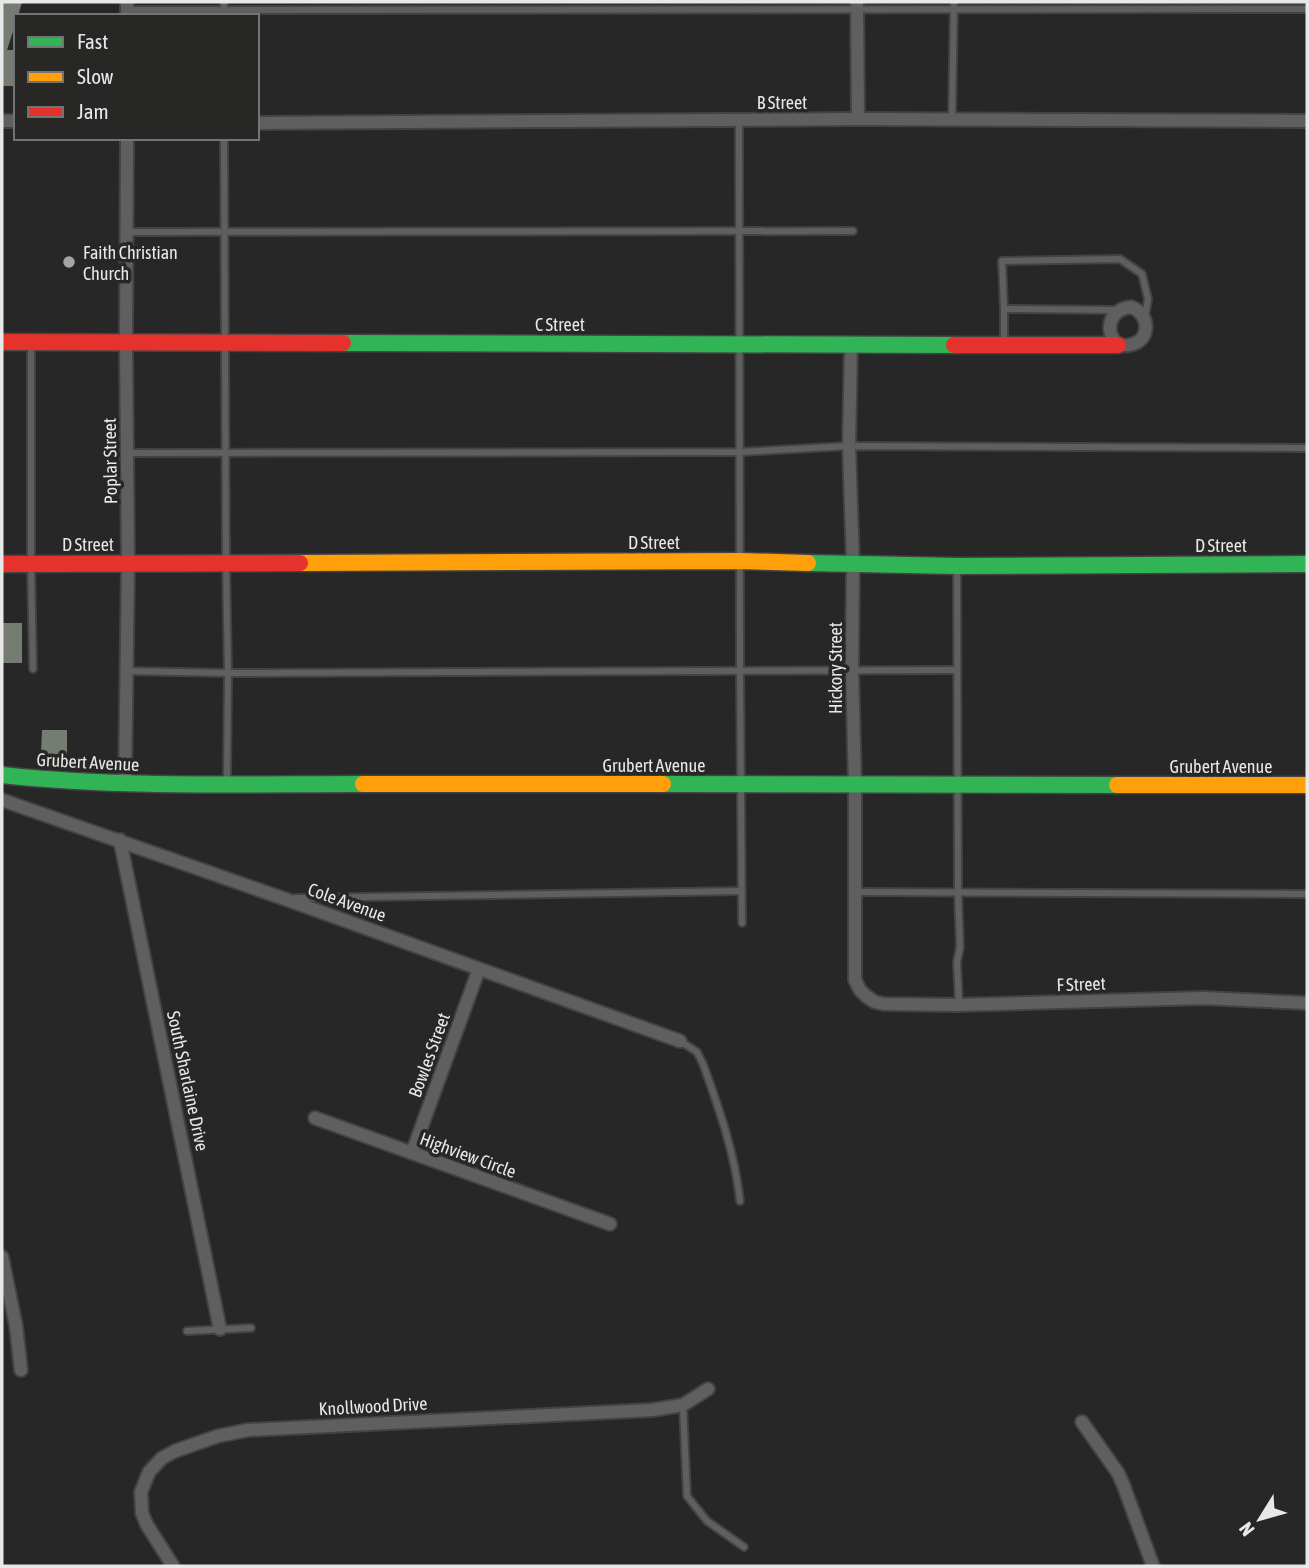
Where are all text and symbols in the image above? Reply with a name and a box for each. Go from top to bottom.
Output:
legend [14,14,259,140]
text: Fast [77,29,108,53]
text: Slow [77,64,114,88]
street label: B Street [757,92,807,113]
text: Jam [77,99,109,123]
place label: Faith Christian Church [83,242,178,284]
marker: Faith Christian Church [61,254,77,270]
street label: C Street [535,314,585,335]
street label: Poplar Street [99,418,121,504]
street label: D Street [628,532,680,553]
street label: D Street [62,534,114,555]
street label: D Street [1195,535,1247,556]
street label: Hickory Street [825,622,846,714]
street label: Grubert Avenue [36,749,140,775]
street label: Grubert Avenue [603,755,705,776]
street label: Grubert Avenue [1170,756,1272,777]
street label: Cole Avenue [305,878,389,926]
street label: F Street [1056,973,1106,995]
street label: South Sharlaine Drive [163,1009,213,1153]
street label: Bowles Street [404,1010,454,1100]
street label: Highview Circle [417,1128,519,1182]
street label: Knollwood Drive [318,1393,428,1419]
north arrow [1225,1484,1295,1554]
text: N [1234,1518,1259,1540]

